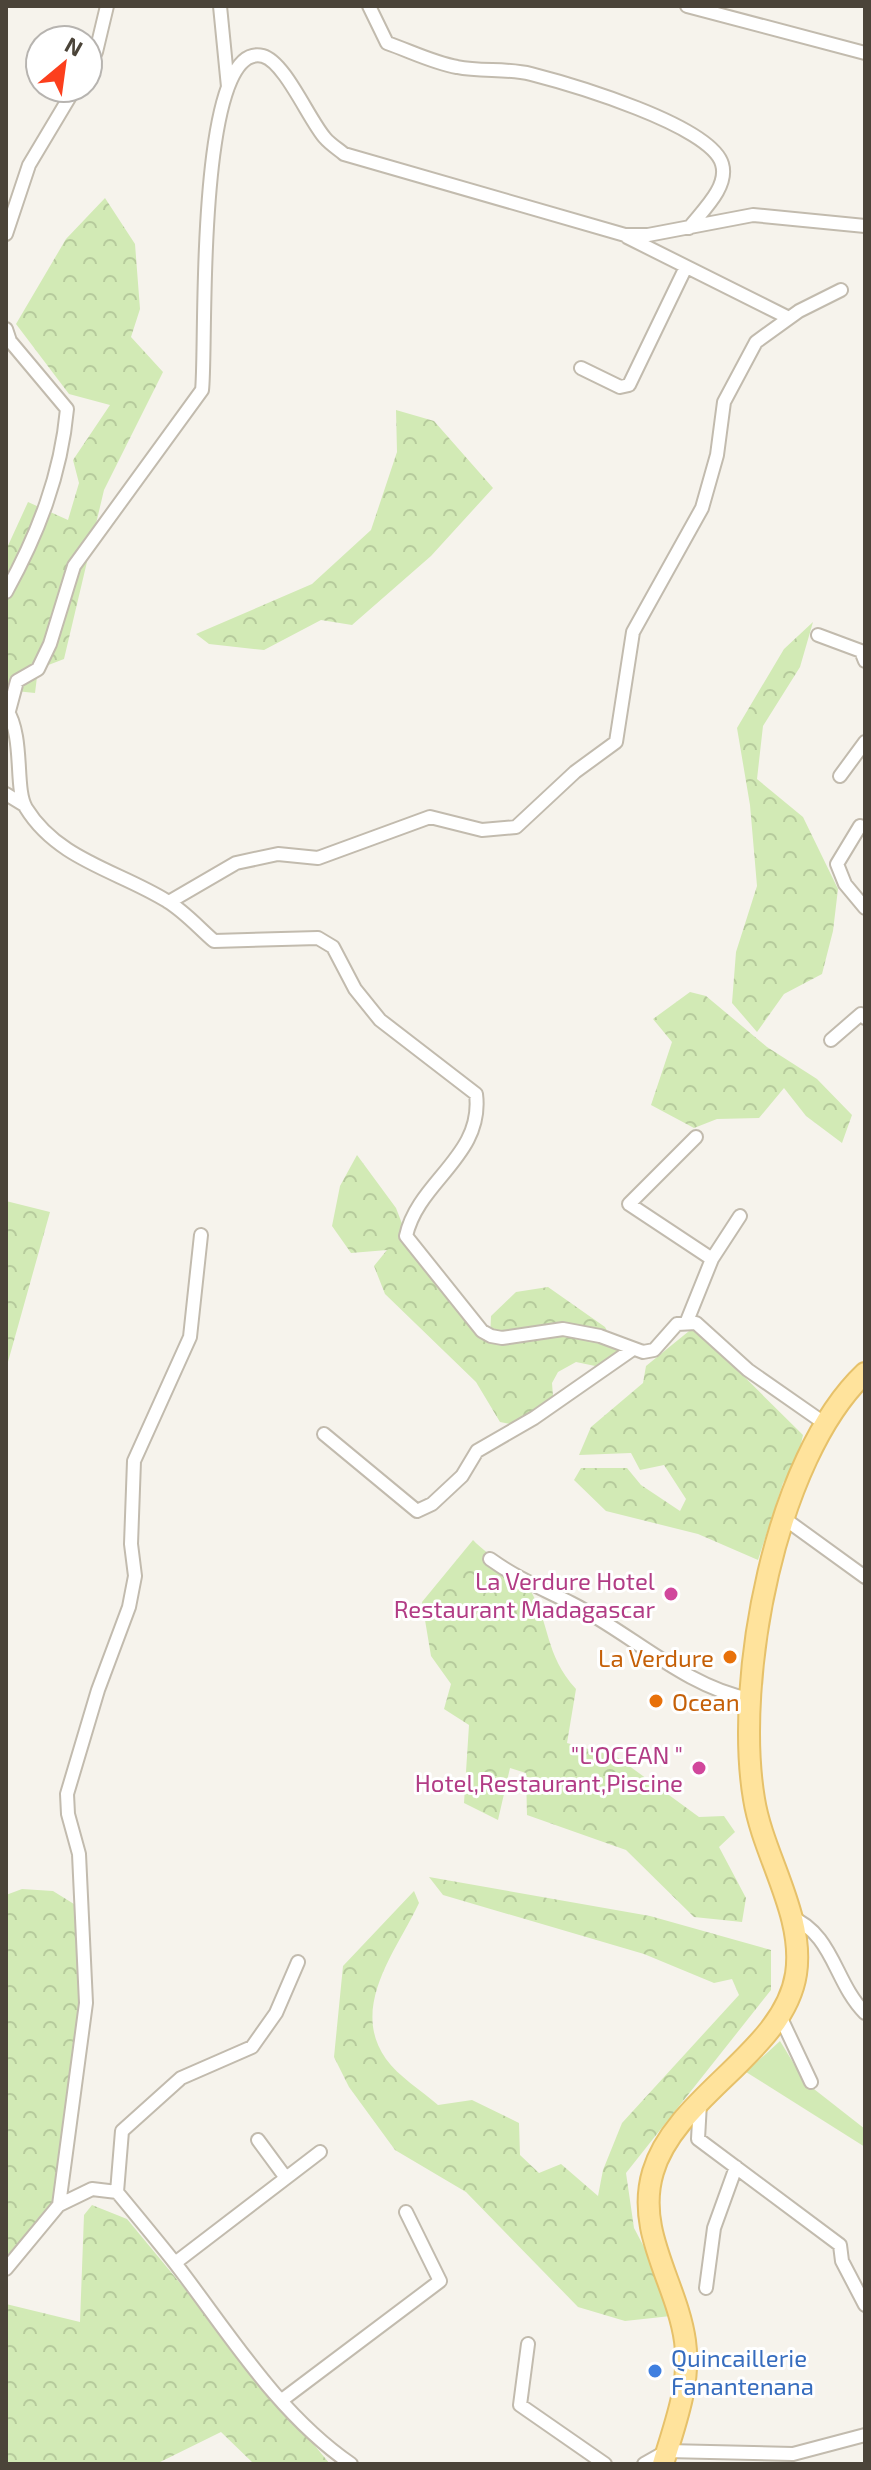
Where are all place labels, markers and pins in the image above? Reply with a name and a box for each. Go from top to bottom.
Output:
place label: La Verdure Hotel Restaurant Madagascar [394,1566,655,1623]
marker: La Verdure Hotel Restaurant Madagascar [662,1585,680,1603]
place label: La Verdure [598,1643,714,1672]
marker: La Verdure [721,1648,739,1666]
place label: Ocean [672,1687,740,1716]
marker: Ocean [647,1692,665,1710]
place label: "L'OCEAN " Hotel,Restaurant,Piscine [415,1740,683,1797]
marker: "L'OCEAN " Hotel,Restaurant,Piscine [690,1759,708,1777]
place label: Quincaillerie Fanantenana [671,2343,814,2400]
marker: Quincaillerie Fanantenana [646,2362,664,2380]

